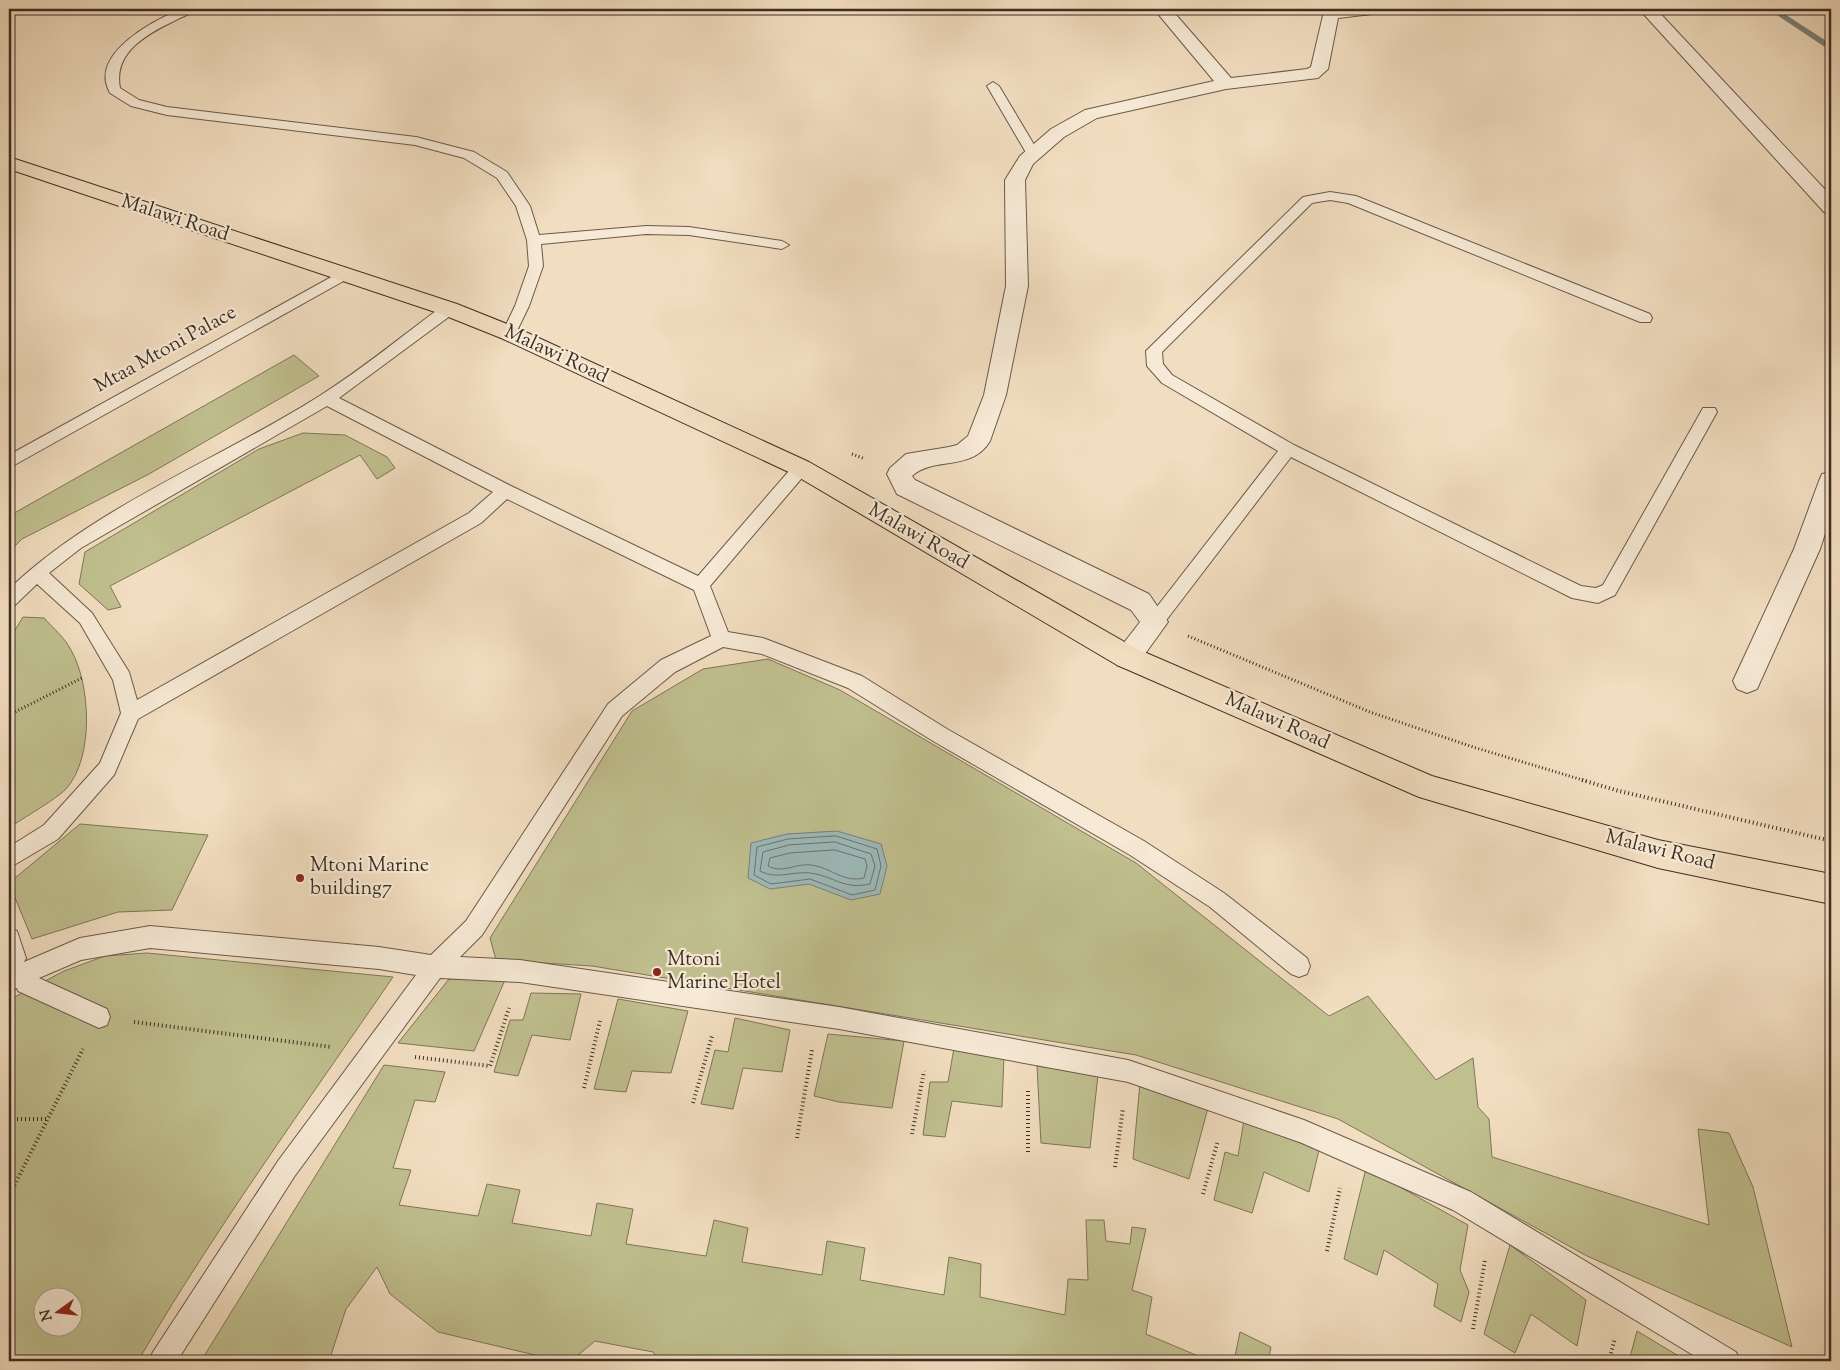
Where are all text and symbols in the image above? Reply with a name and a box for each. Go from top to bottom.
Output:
street label: Malawi Road [117,188,233,250]
street label: Mtaa Mtoni Palace [90,299,242,401]
street label: Malawi Road [499,318,613,392]
street label: Malawi Road [862,496,974,578]
street label: Malawi Road [1220,686,1334,758]
street label: Malawi Road [1602,823,1718,879]
place label: Mtoni Marine building7 [310,852,429,904]
marker: Mtoni Marine building7 [294,872,306,884]
place label: Mtoni Marine Hotel [667,946,781,998]
marker: Mtoni Marine Hotel [651,966,663,978]
north arrow [32,1288,82,1338]
text: N [36,1307,58,1323]

